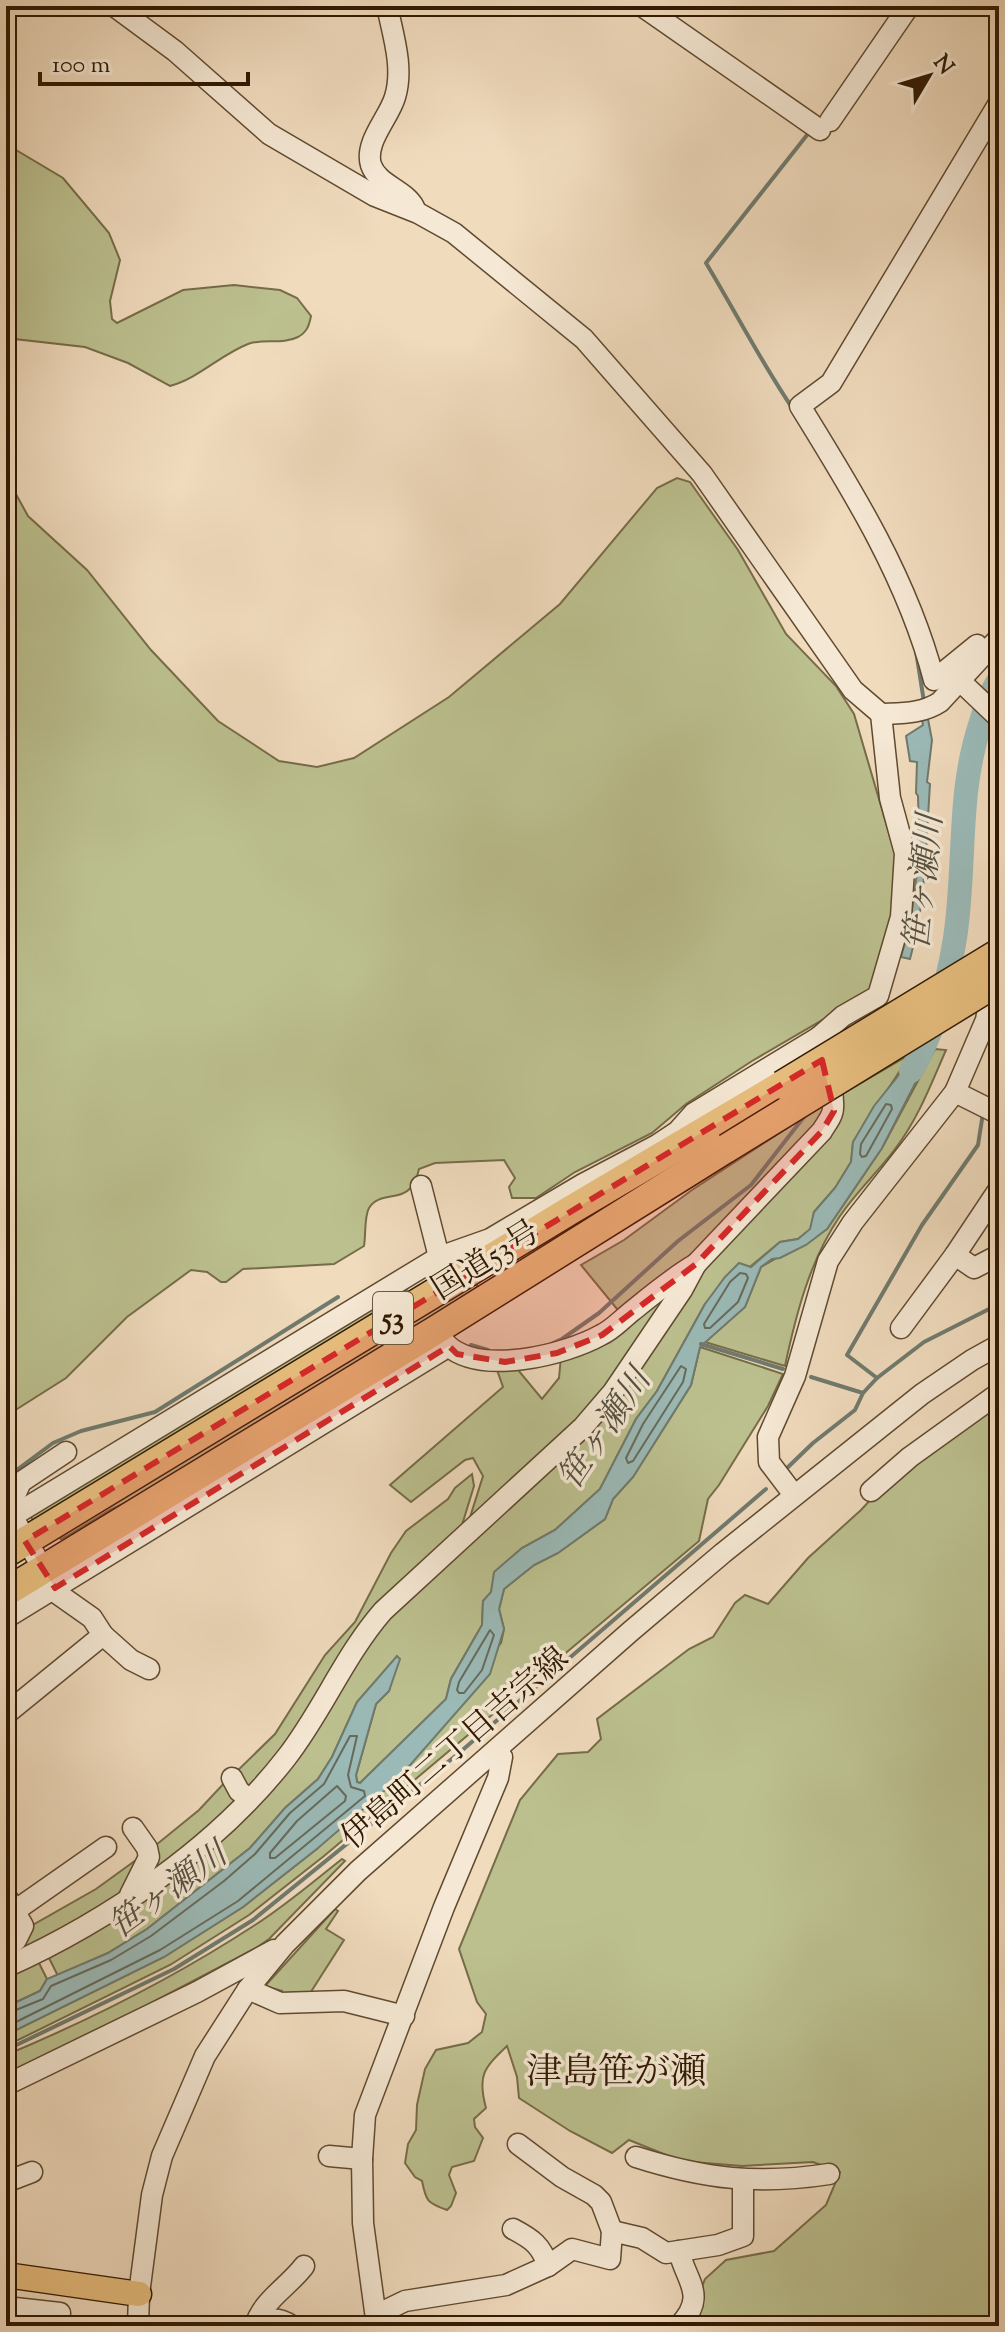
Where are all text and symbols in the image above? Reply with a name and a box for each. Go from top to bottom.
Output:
scale bar [40,36,248,86]
north arrow [889,36,969,116]
text: 100 m [52,49,110,83]
text: N [924,49,961,83]
water label: 笹ヶ瀬川 [894,808,957,953]
street label: 国道53号 [424,1210,550,1313]
road number: 53 [373,1292,413,1344]
water label: 笹ヶ瀬川 [548,1357,666,1500]
street label: 伊島町二丁目吉宗線 [332,1637,580,1861]
water label: 笹ヶ瀬川 [100,1830,242,1952]
district label: 津島笹が瀬 [526,2048,706,2100]

